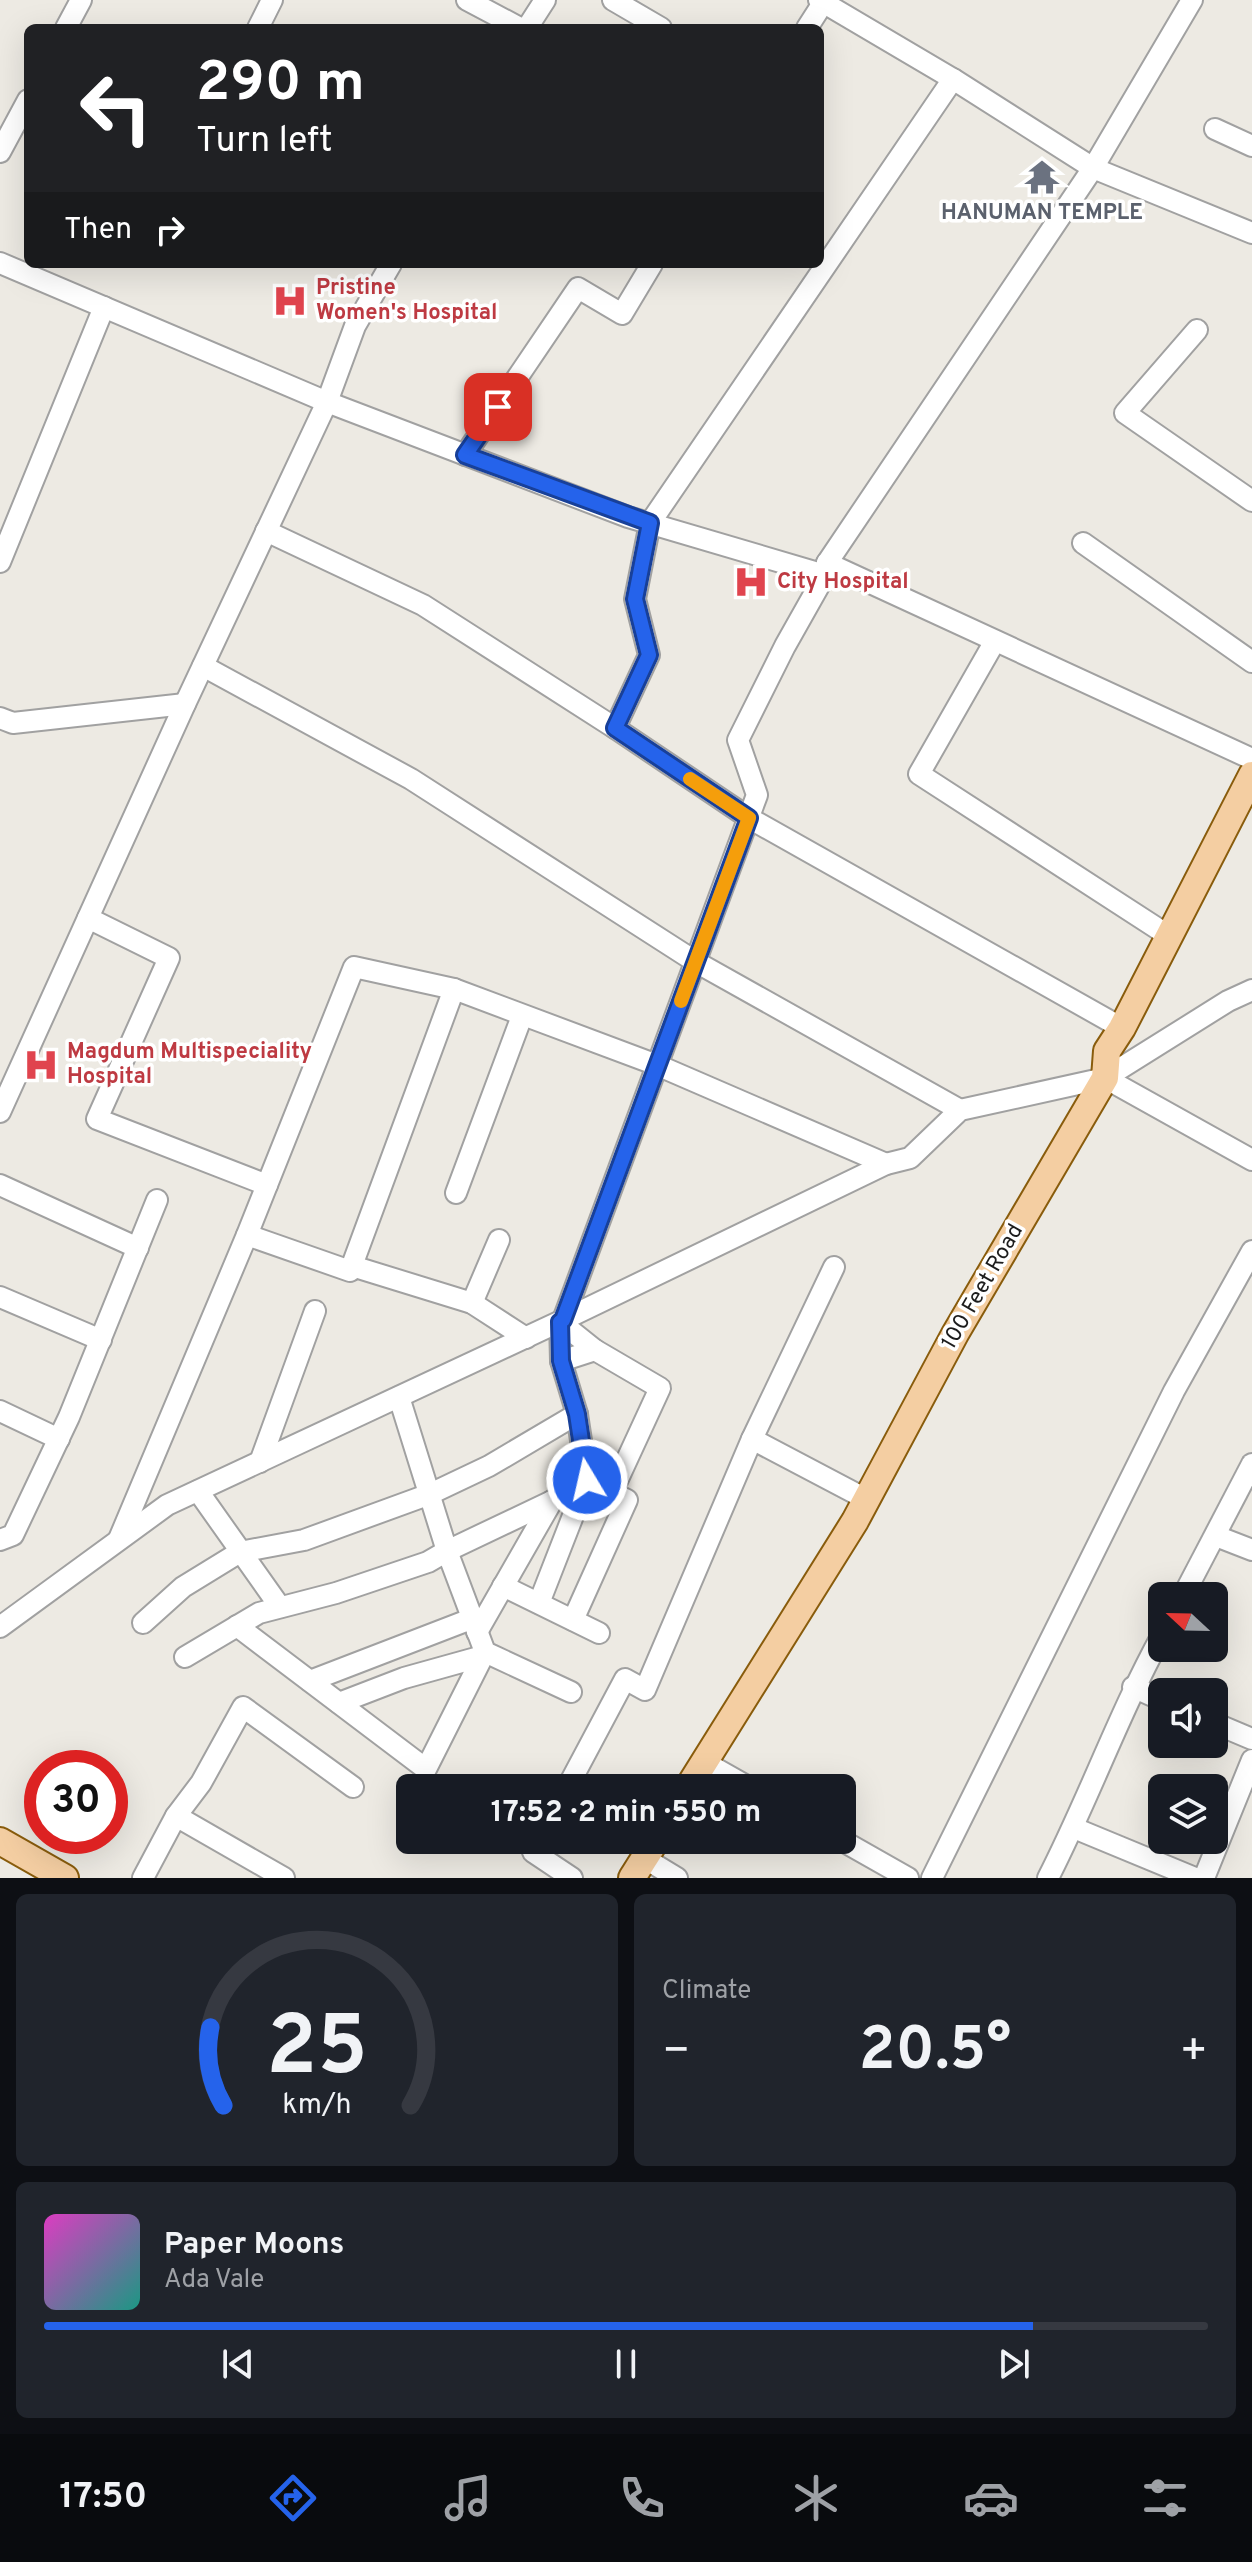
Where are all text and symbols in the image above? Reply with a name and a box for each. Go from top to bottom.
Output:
text: 290 m [196,50,365,120]
icon: left [64,56,168,160]
text: Turn left [196,119,333,165]
temple icon: HANUMAN TEMPLE [1023,158,1061,196]
place label: HANUMAN TEMPLE [941,200,1143,227]
icon: right [148,208,192,252]
text: Then [64,212,132,249]
place label: Pristine Women's Hospital [316,275,497,327]
hospital icon: Pristine Women's Hospital [271,282,309,320]
pin [464,373,532,441]
icon: arrive [476,385,520,429]
hospital icon: City Hospital [732,563,770,601]
place label: City Hospital [777,569,909,596]
place label: Magdum Multispeciality Hospital [67,1039,312,1091]
hospital icon: Magdum Multispeciality Hospital [22,1046,60,1084]
street label: 100 Feet Road [936,1219,1030,1355]
position arrow [545,1438,629,1522]
north arrow [1148,1582,1228,1662]
map controls [1148,1582,1228,1854]
button: sound [1148,1678,1228,1758]
speed limit sign: 30 [24,1750,128,1854]
button: layers [1148,1774,1228,1854]
text: 17:52 · 2 min · 550 m [491,1795,761,1832]
text: Climate [662,1975,751,2008]
text: 25 [266,1999,368,2104]
text: 20.5° [859,2015,1011,2091]
text: − [662,2025,690,2081]
text: + [1180,2025,1208,2081]
text: km/h [282,2088,352,2124]
text: Paper Moons [164,2227,344,2264]
text: Ada Vale [164,2264,264,2297]
icon: previous [216,2342,260,2386]
icon: pause [604,2342,648,2386]
icon: next [992,2342,1036,2386]
icon: directions [265,2470,321,2526]
icon: music [440,2470,496,2526]
icon: phone [614,2470,670,2526]
icon: climate [788,2470,844,2526]
icon: car [963,2470,1019,2526]
icon: filters [1137,2470,1193,2526]
text: 17:50 [59,2475,147,2521]

